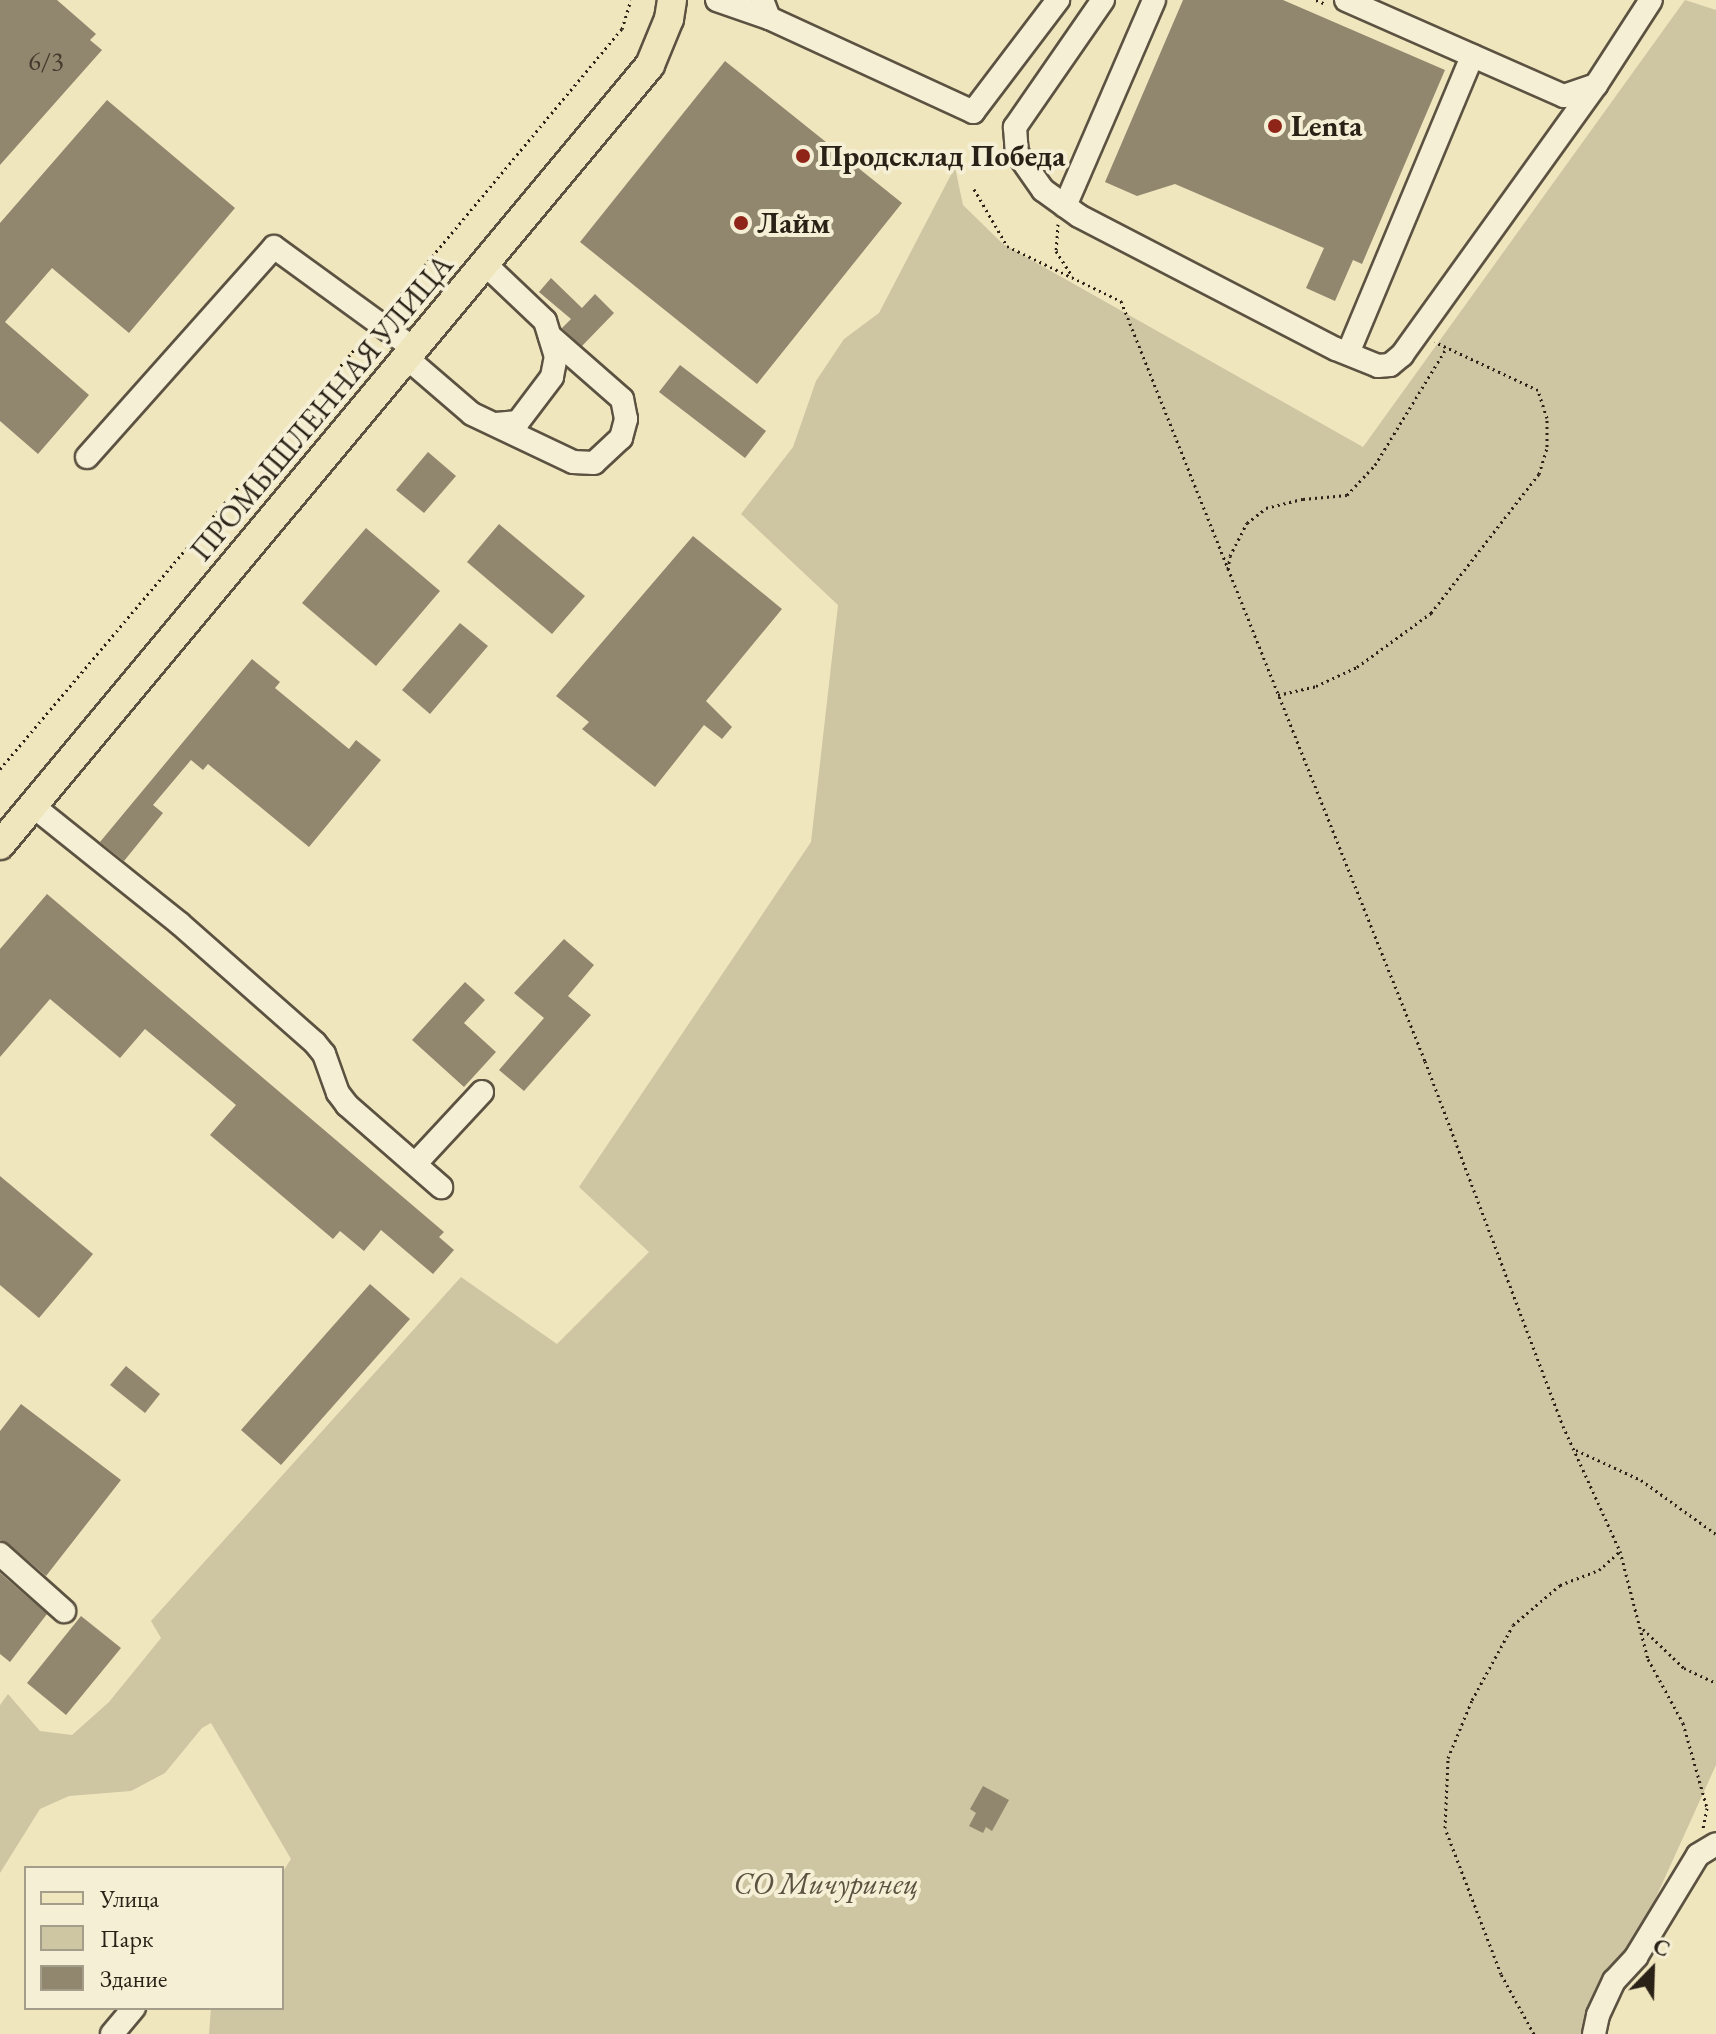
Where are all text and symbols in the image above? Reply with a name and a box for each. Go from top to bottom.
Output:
house number: 6/3 [28,46,64,78]
place label: Lenta [1291,108,1362,144]
marker: Lenta [1266,117,1284,135]
place label: Продсклад Победа [819,138,1065,174]
marker: Продсклад Победа [794,147,812,165]
place label: Лайм [757,205,830,241]
marker: Лайм [732,214,750,232]
street label: ПРОМЫШЛЕННАЯ УЛИЦА [183,247,461,569]
legend [24,1866,284,2010]
park label: СО Мичуринец [734,1866,918,1902]
text: Улица [100,1883,159,1914]
text: Парк [100,1923,153,1954]
north arrow [1612,1930,1692,2010]
text: С [1649,1931,1674,1964]
text: Здание [100,1963,167,1994]

